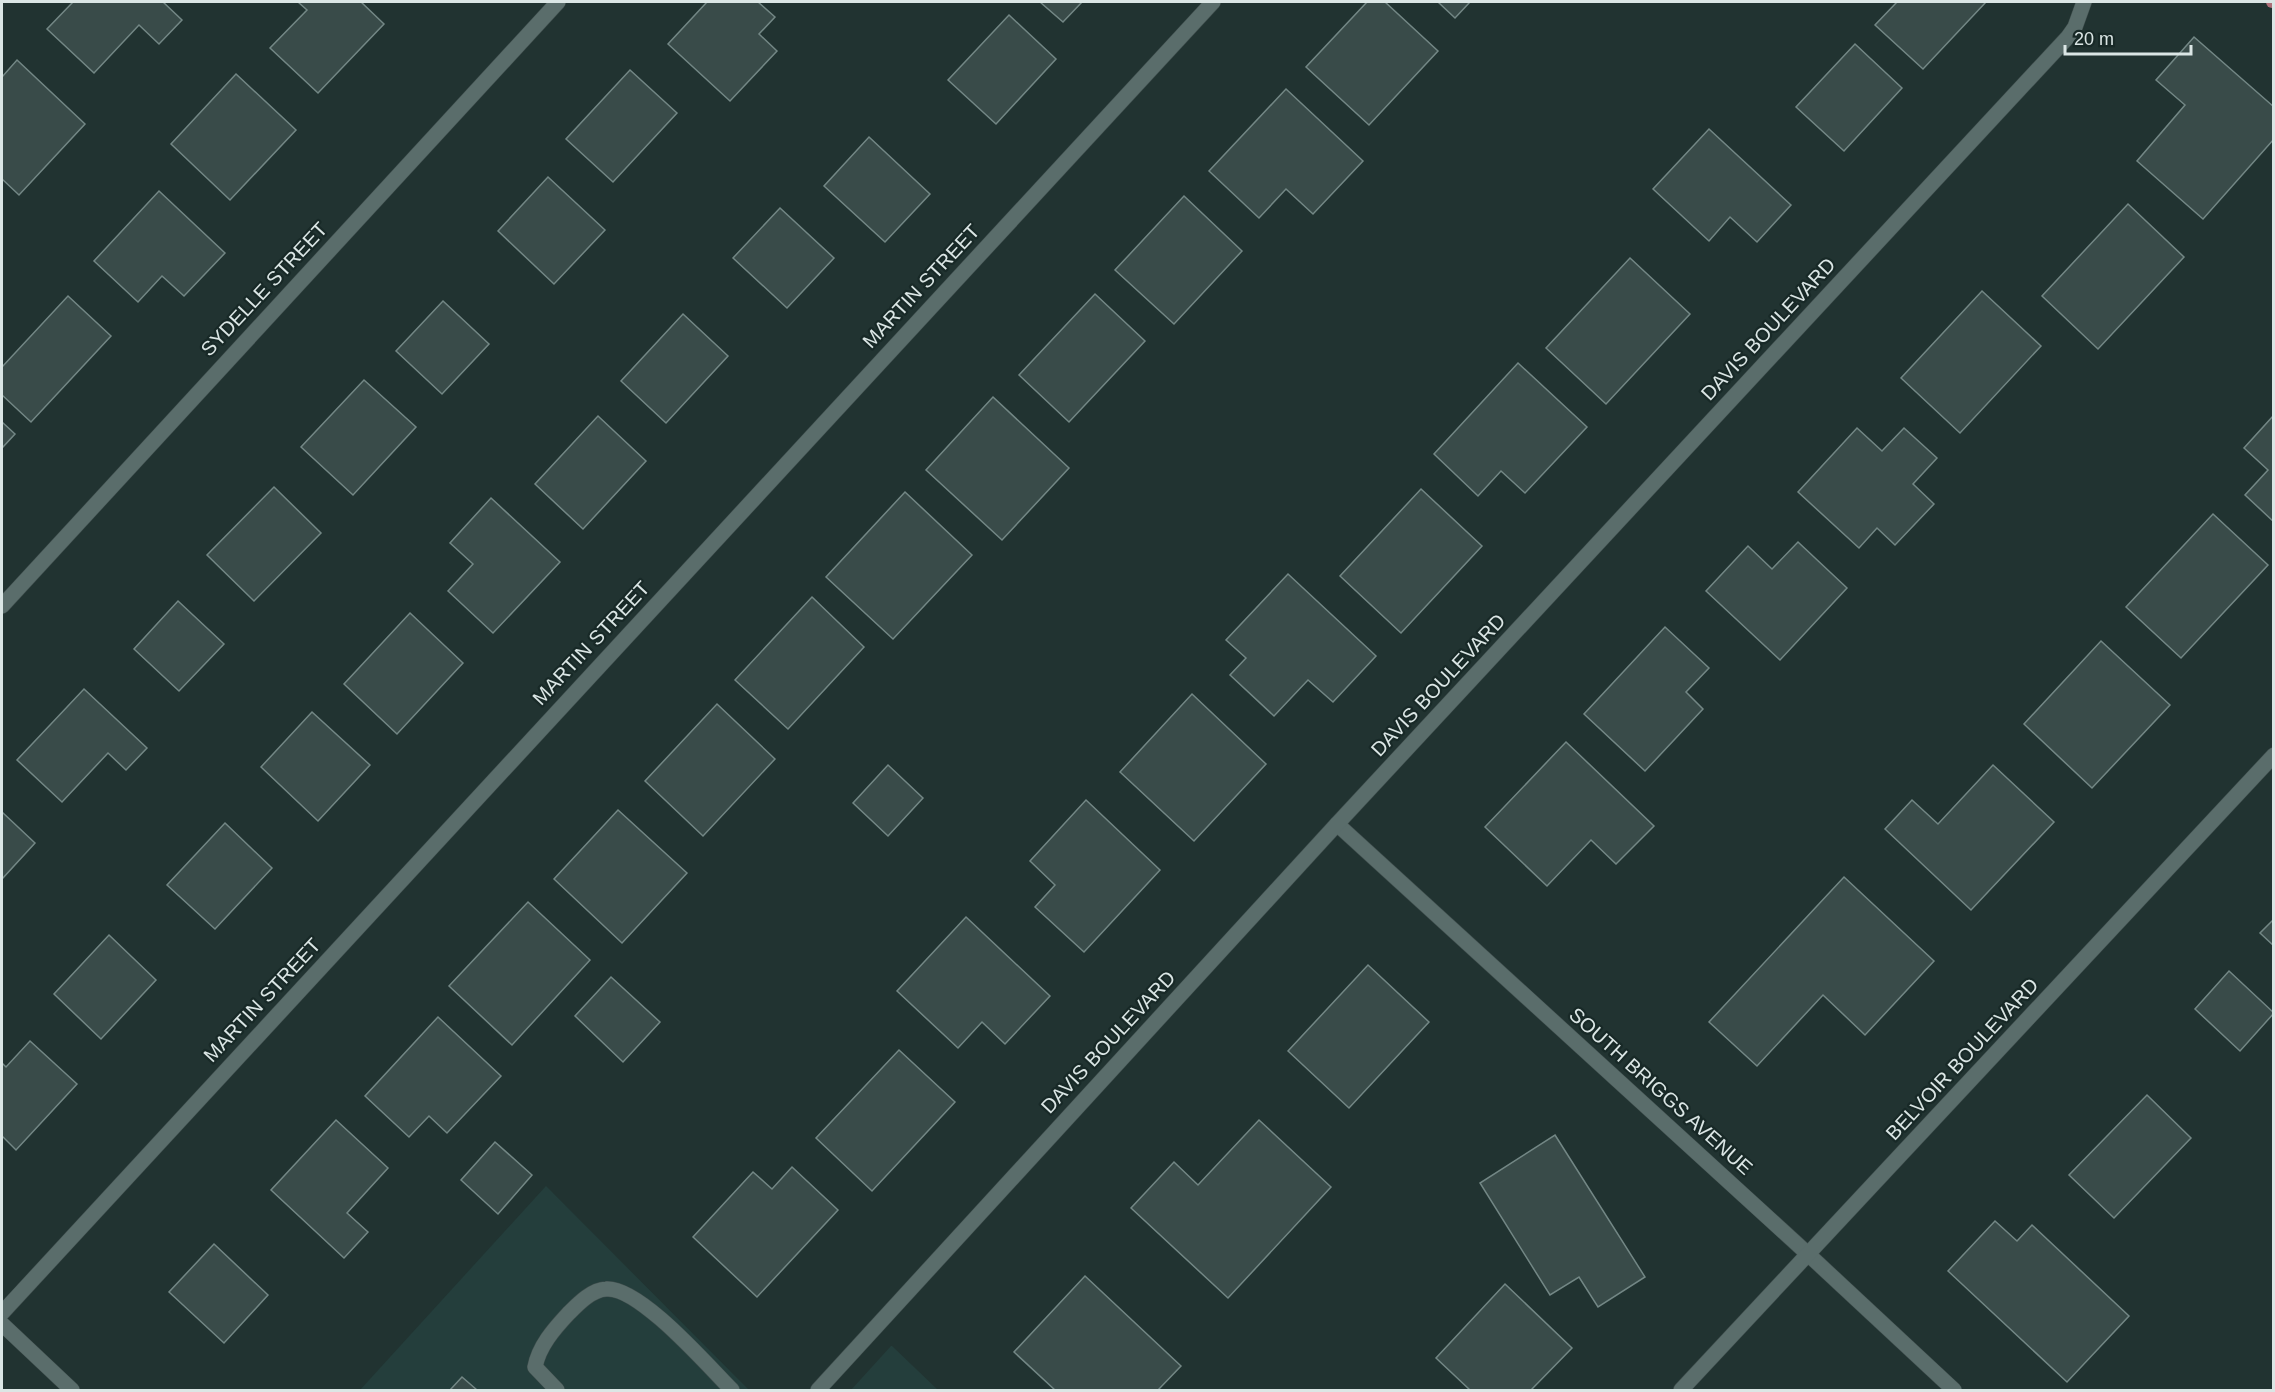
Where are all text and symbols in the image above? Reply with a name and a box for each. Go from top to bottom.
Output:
scale bar [2065,18,2191,56]
text: 20 m [2074,29,2114,49]
street label: SYDELLE STREET [196,218,332,360]
street label: MARTIN STREET [858,220,984,352]
street label: DAVIS BOULEVARD [1697,253,1839,405]
street label: MARTIN STREET [528,577,654,709]
street label: DAVIS BOULEVARD [1367,609,1509,761]
street label: MARTIN STREET [199,934,325,1066]
street label: DAVIS BOULEVARD [1037,966,1179,1118]
street label: BELVOIR BOULEVARD [1881,974,2043,1144]
street label: SOUTH BRIGGS AVENUE [1565,1003,1757,1179]

